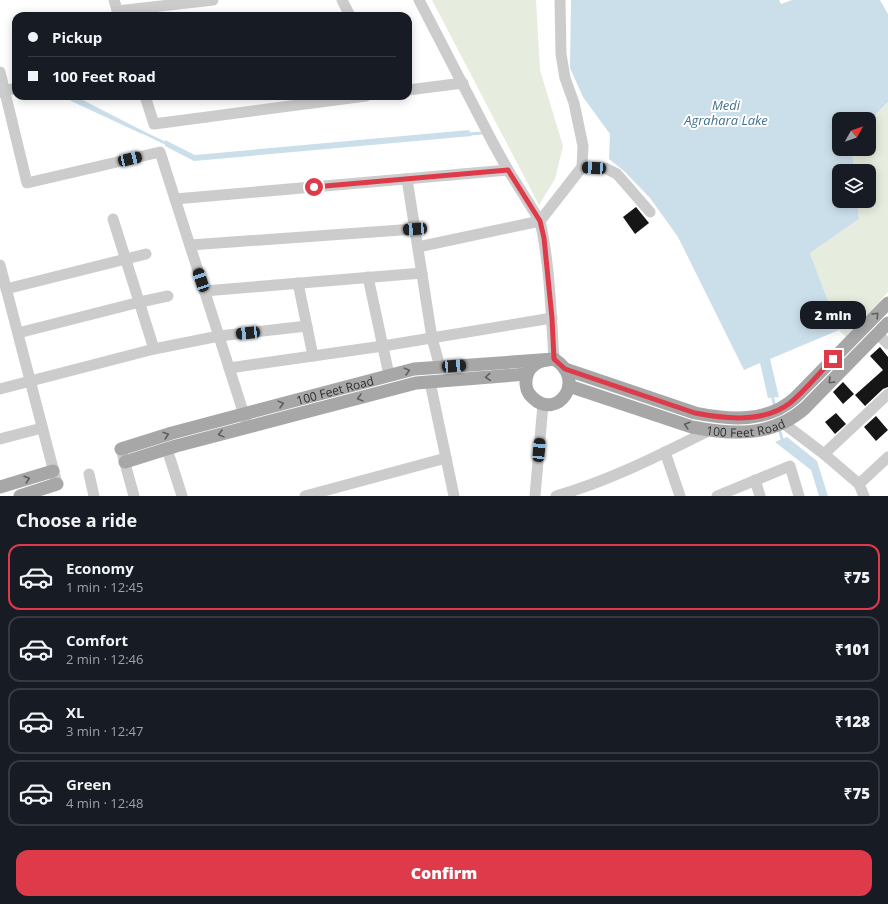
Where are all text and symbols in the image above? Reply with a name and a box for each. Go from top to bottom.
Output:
text: Pickup [52,27,102,47]
text: 100 Feet Road [52,66,156,86]
water label: Medi Agrahara Lake [683,96,768,129]
north arrow [832,112,876,156]
map controls [832,112,876,208]
car [117,150,143,168]
car [582,161,606,175]
button: layers [832,164,876,208]
route start [305,178,323,196]
car [403,222,427,236]
car [192,267,210,293]
callout: 2 min [800,301,866,329]
text: 2 min [815,306,851,324]
one-way arrow [871,312,879,320]
car [235,326,261,340]
route end [824,350,842,368]
car [442,359,466,373]
one-way arrow [403,367,410,376]
street label: 100 Feet Road [294,372,376,408]
one-way arrow [485,373,491,382]
one-way arrow [828,376,836,384]
one-way arrow [357,393,364,401]
one-way arrow [278,400,285,409]
street label: 100 Feet Road [705,414,788,441]
one-way arrow [683,421,690,430]
one-way arrow [218,430,224,438]
one-way arrow [162,431,169,439]
car [532,438,546,462]
one-way arrow [23,475,30,484]
text: Choose a ride [16,508,137,532]
text: Economy [66,558,134,578]
icon: car [18,559,54,595]
text: ₹75 [844,567,870,587]
text: 1 min · 12:45 [66,578,143,596]
text: Comfort [66,630,128,650]
icon: car [18,631,54,667]
text: ₹101 [835,639,870,659]
text: 2 min · 12:46 [66,650,143,668]
text: XL [66,702,84,722]
icon: car [18,703,54,739]
text: ₹128 [835,711,870,731]
text: 3 min · 12:47 [66,722,143,740]
text: Green [66,774,111,794]
icon: car [18,775,54,811]
text: ₹75 [844,783,870,803]
text: 4 min · 12:48 [66,794,143,812]
button: Confirm [16,850,872,896]

